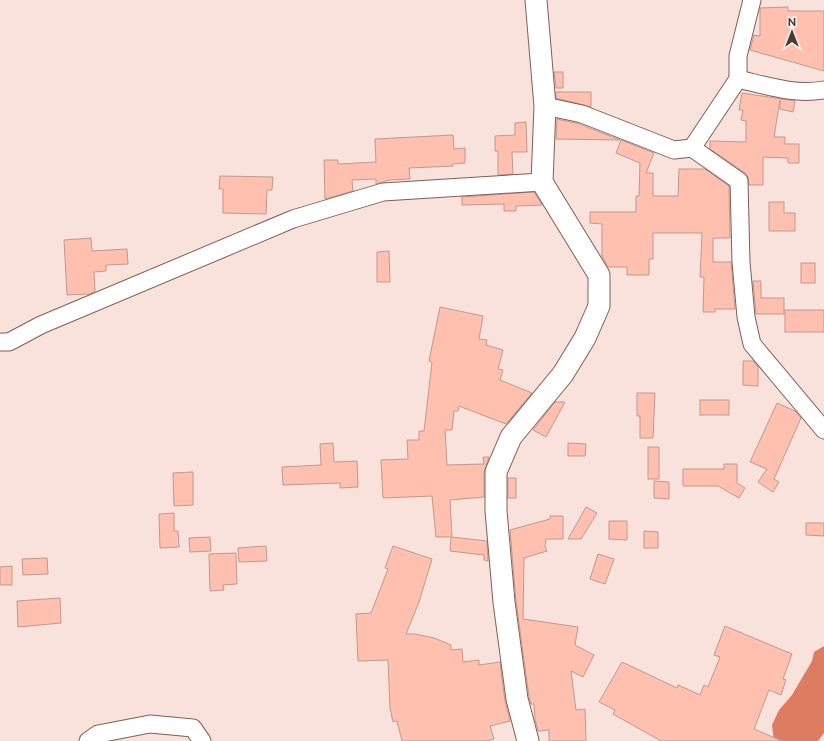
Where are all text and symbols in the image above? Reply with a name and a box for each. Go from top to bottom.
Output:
north arrow [772,12,812,52]
text: N [788,16,796,29]

